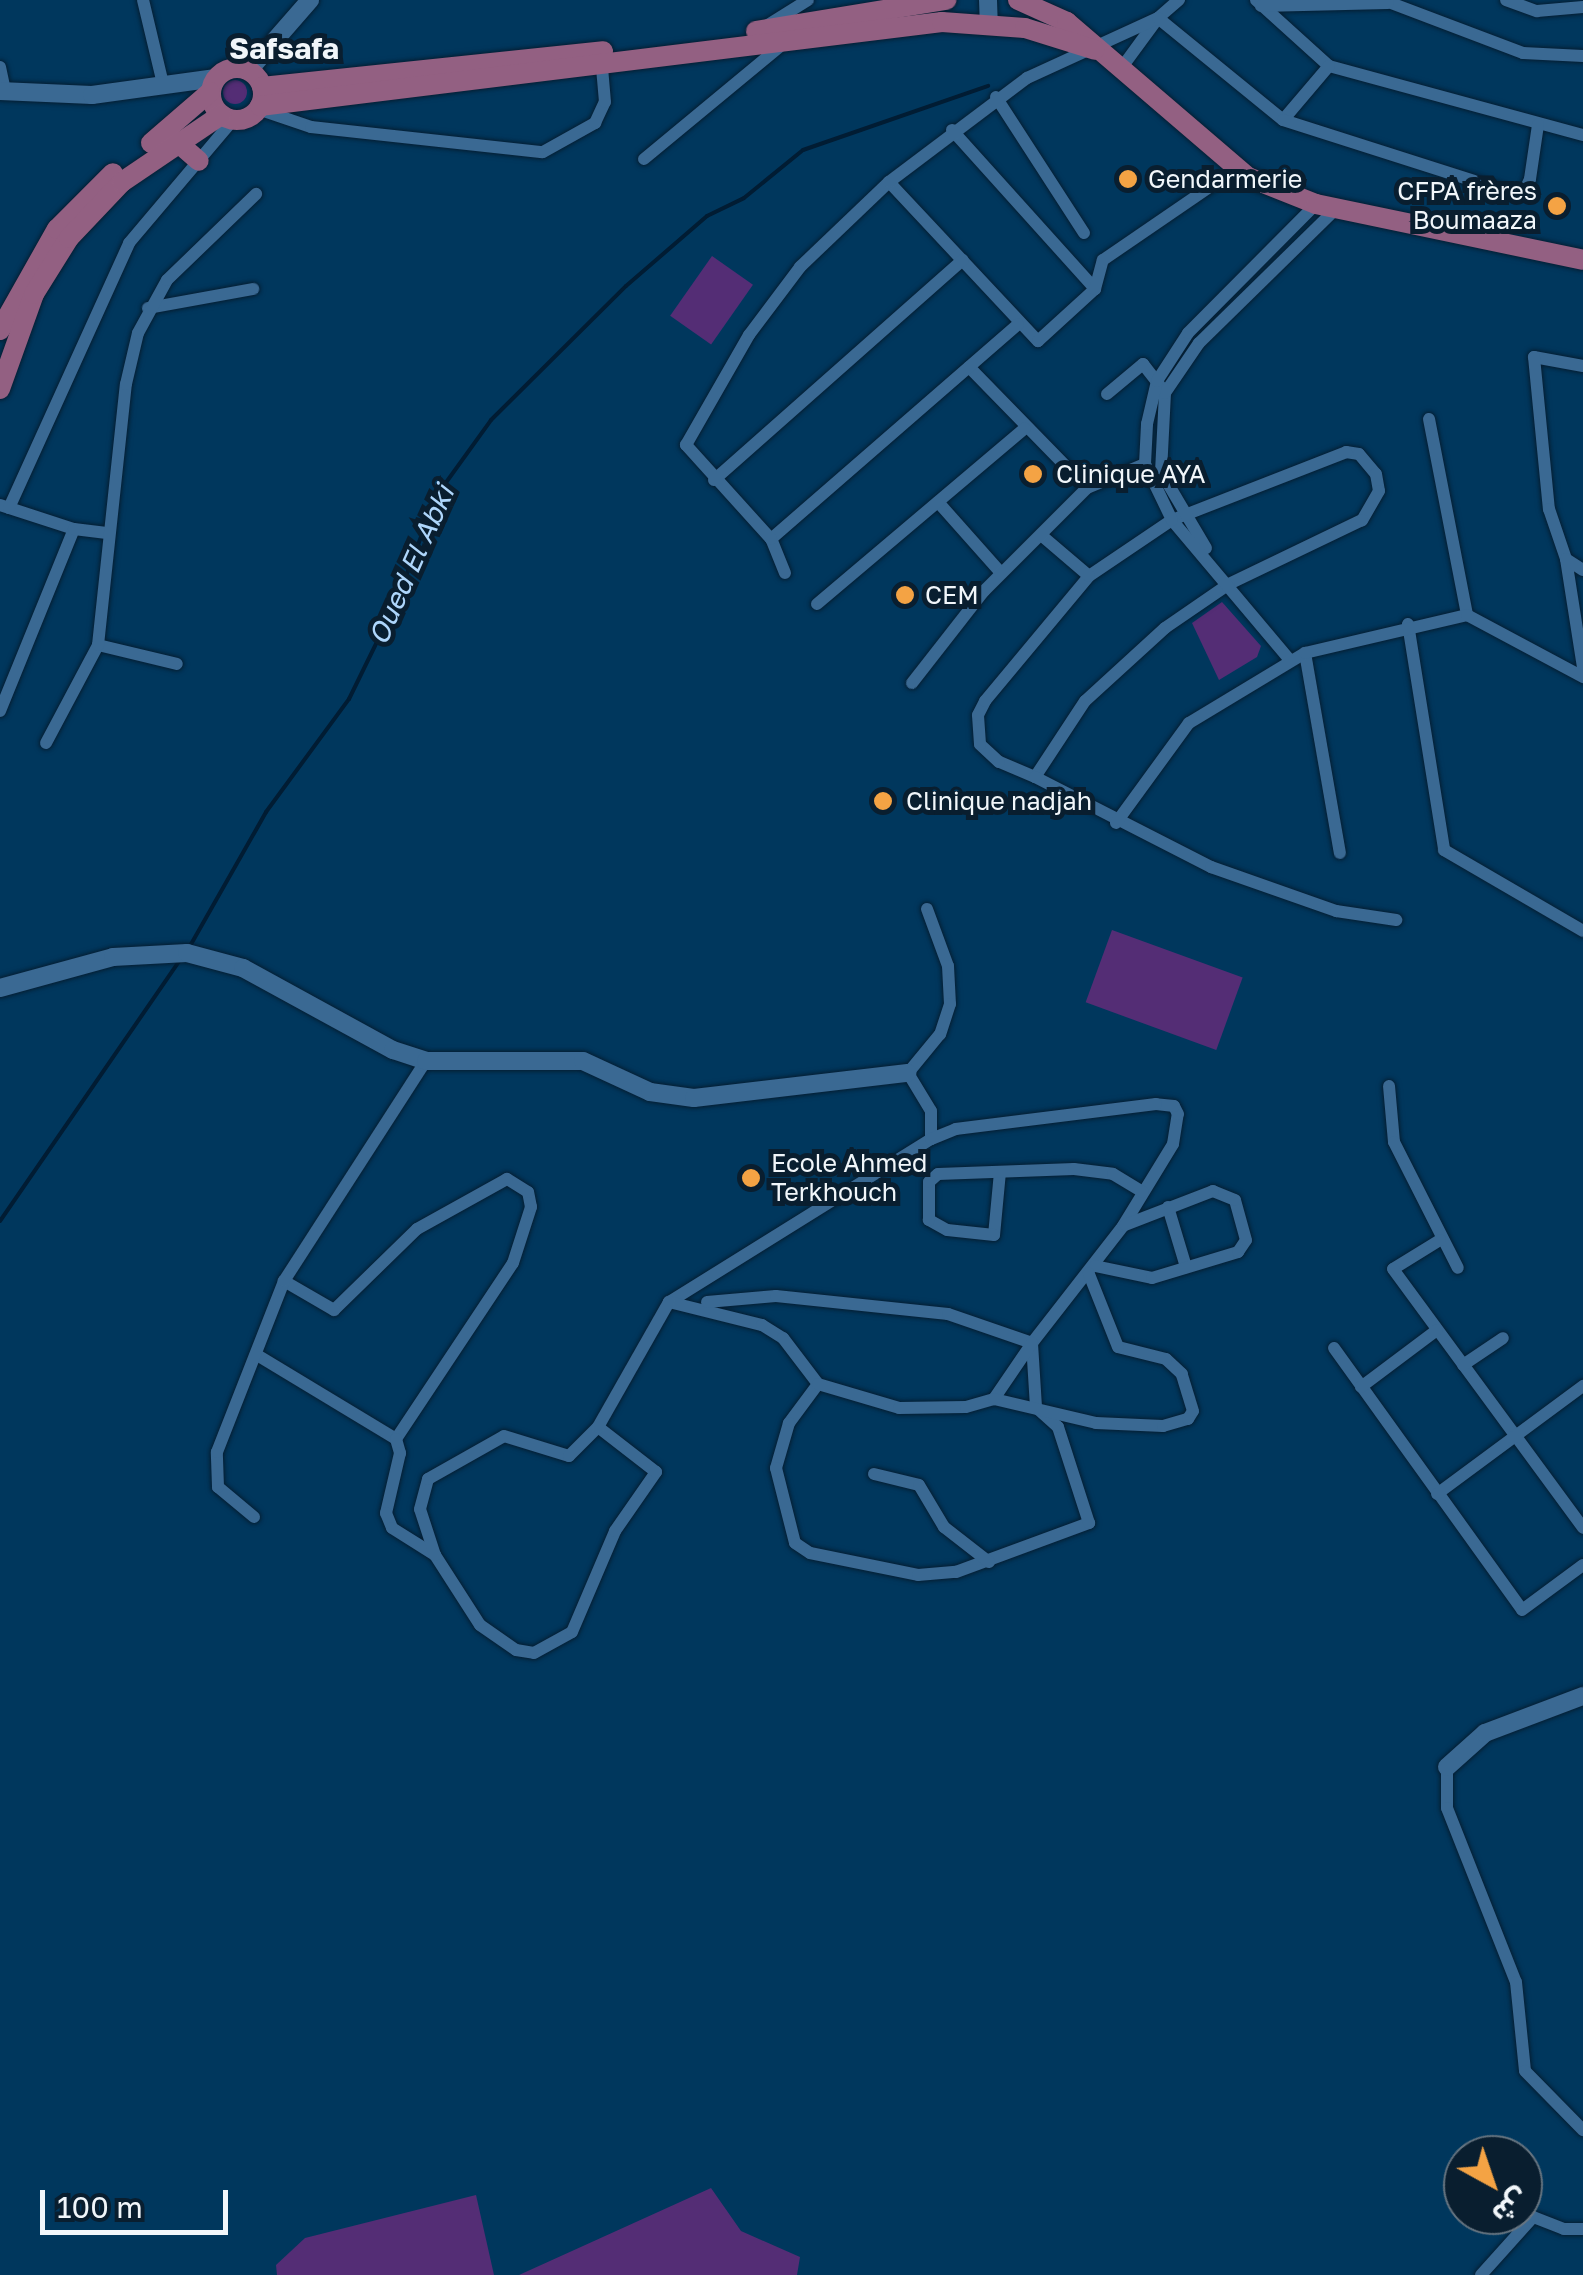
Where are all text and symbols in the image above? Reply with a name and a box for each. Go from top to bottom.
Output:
district label: Safsafa [229,30,339,66]
place label: Gendarmerie [1148,164,1302,194]
marker: Gendarmerie [1117,168,1139,190]
place label: CFPA frères Boumaaza [1397,177,1537,236]
marker: CFPA frères Boumaaza [1546,195,1568,217]
place label: Clinique AYA [1056,459,1206,489]
marker: Clinique AYA [1020,461,1046,487]
water label: Oued El Abki [361,480,461,650]
place label: CEM [925,580,979,610]
marker: CEM [894,584,916,606]
place label: Clinique nadjah [906,786,1092,816]
marker: Clinique nadjah [870,788,896,814]
place label: Ecole Ahmed Terkhouch [771,1149,927,1208]
marker: Ecole Ahmed Terkhouch [740,1167,762,1189]
north arrow [1443,2135,1543,2235]
scale bar [45,2170,232,2232]
text: ش [1486,2182,1537,2232]
text: 100 m [57,2189,143,2225]

